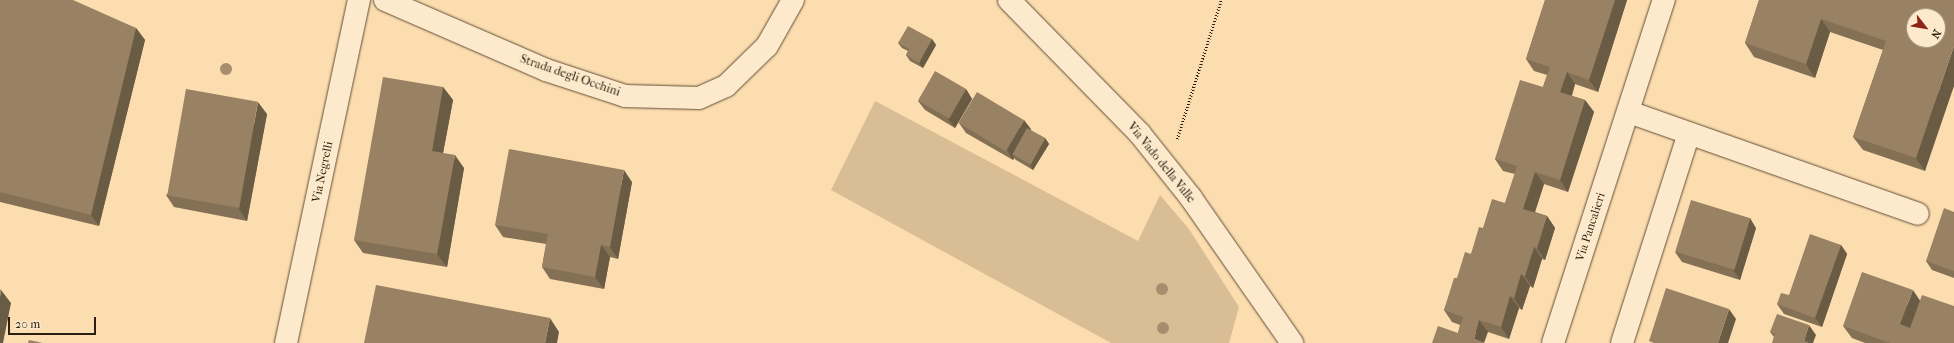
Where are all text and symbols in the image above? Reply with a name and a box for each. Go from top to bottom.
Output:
north arrow [1906,8,1946,48]
text: N [1928,27,1944,41]
street label: Strada degli Occhini [518,52,622,100]
street label: Via Vado della Valle [1124,120,1198,206]
street label: Via Negrelli [310,140,336,204]
street label: Via Pancalieri [1573,191,1609,263]
scale bar [10,309,98,335]
text: 20 m [15,317,40,331]

